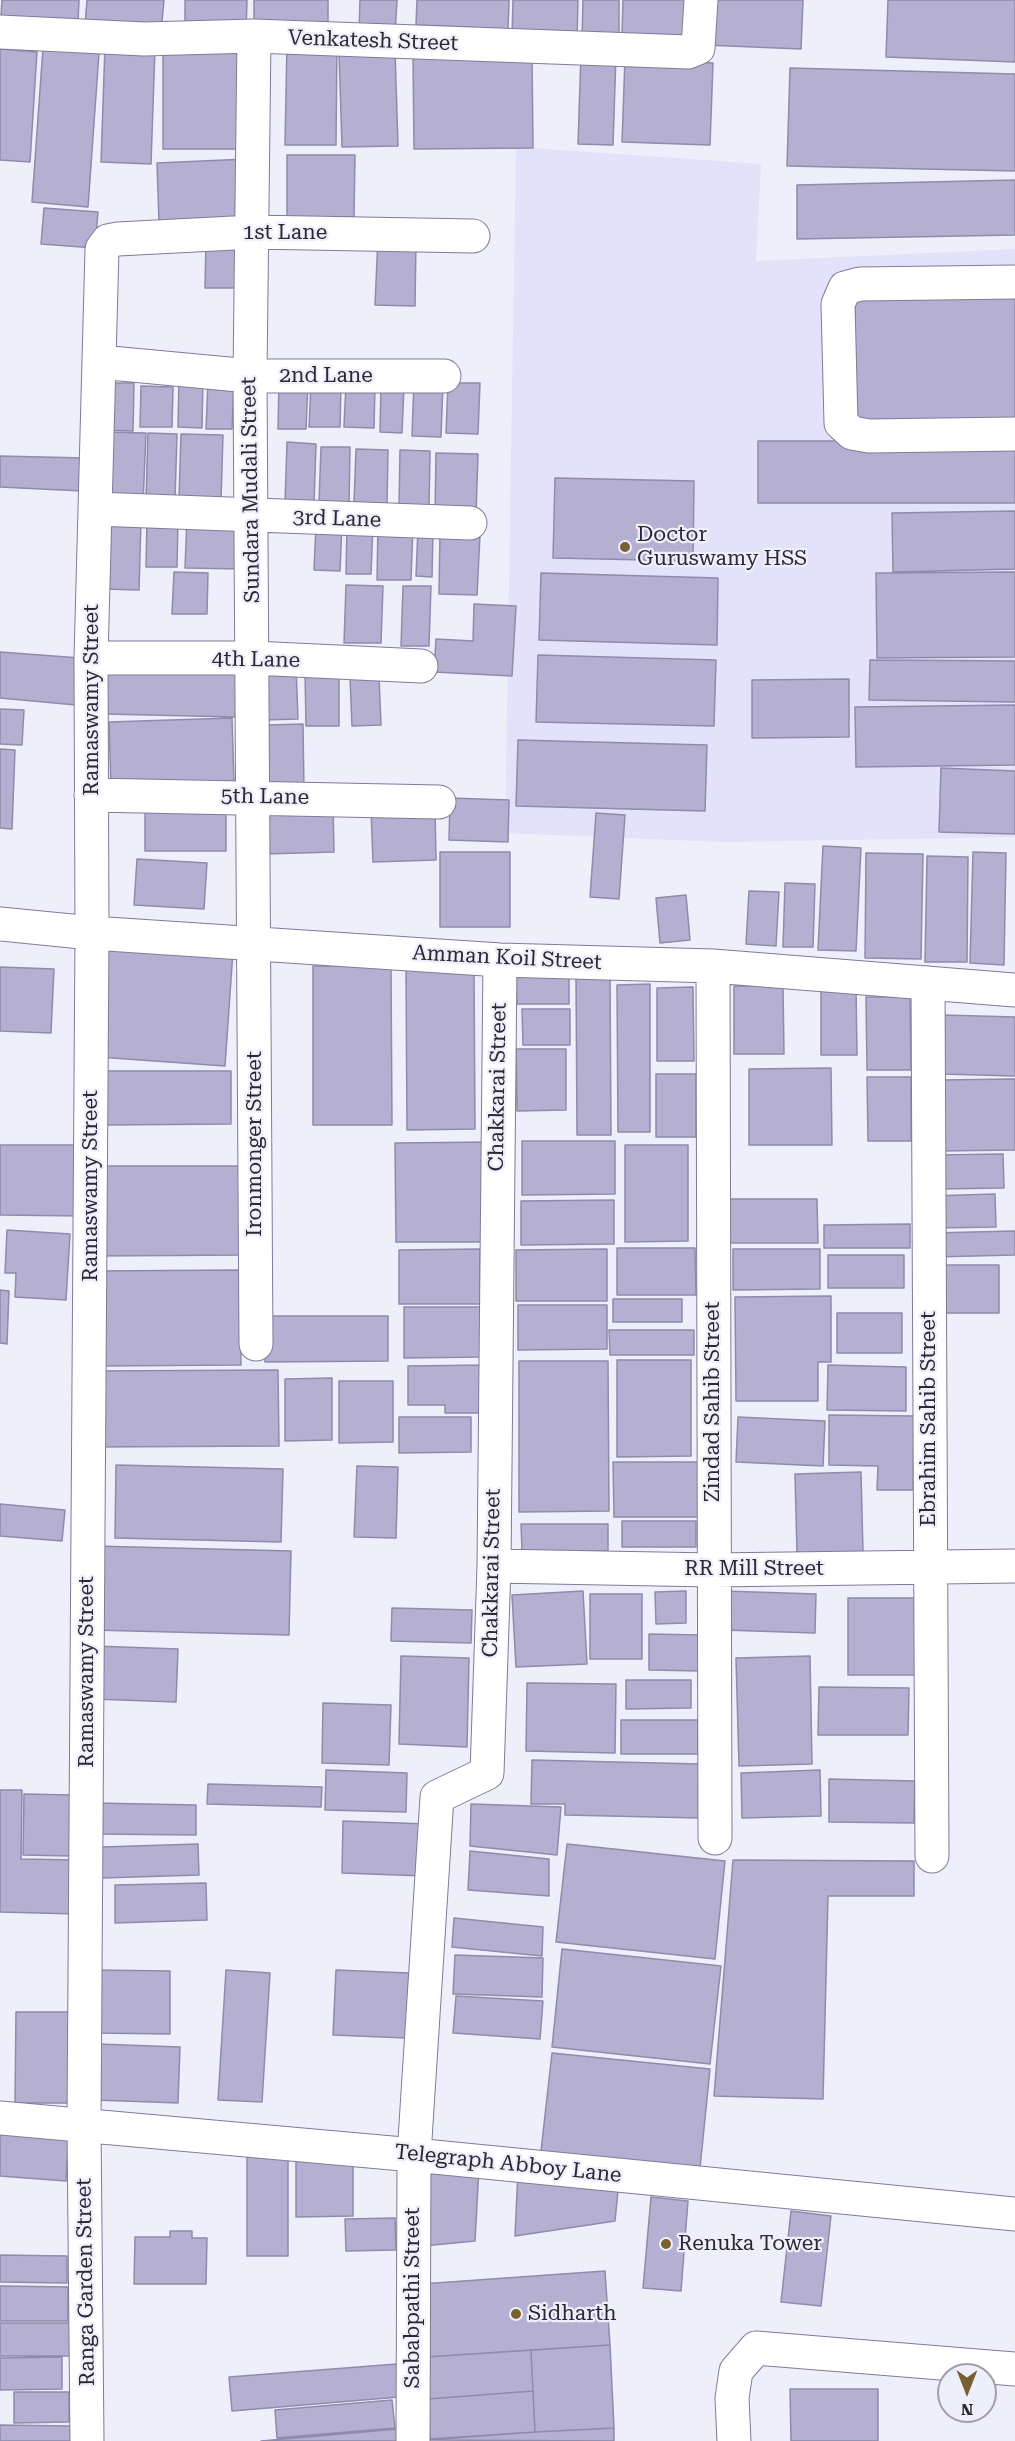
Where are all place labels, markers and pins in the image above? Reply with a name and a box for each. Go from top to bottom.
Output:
place label: Doctor Guruswamy HSS [637,522,807,572]
marker: Doctor Guruswamy HSS [618,540,632,554]
place label: Renuka Tower [678,2231,822,2257]
marker: Renuka Tower [659,2237,673,2251]
place label: Sidharth [528,2301,617,2327]
marker: Sidharth [509,2307,523,2321]

